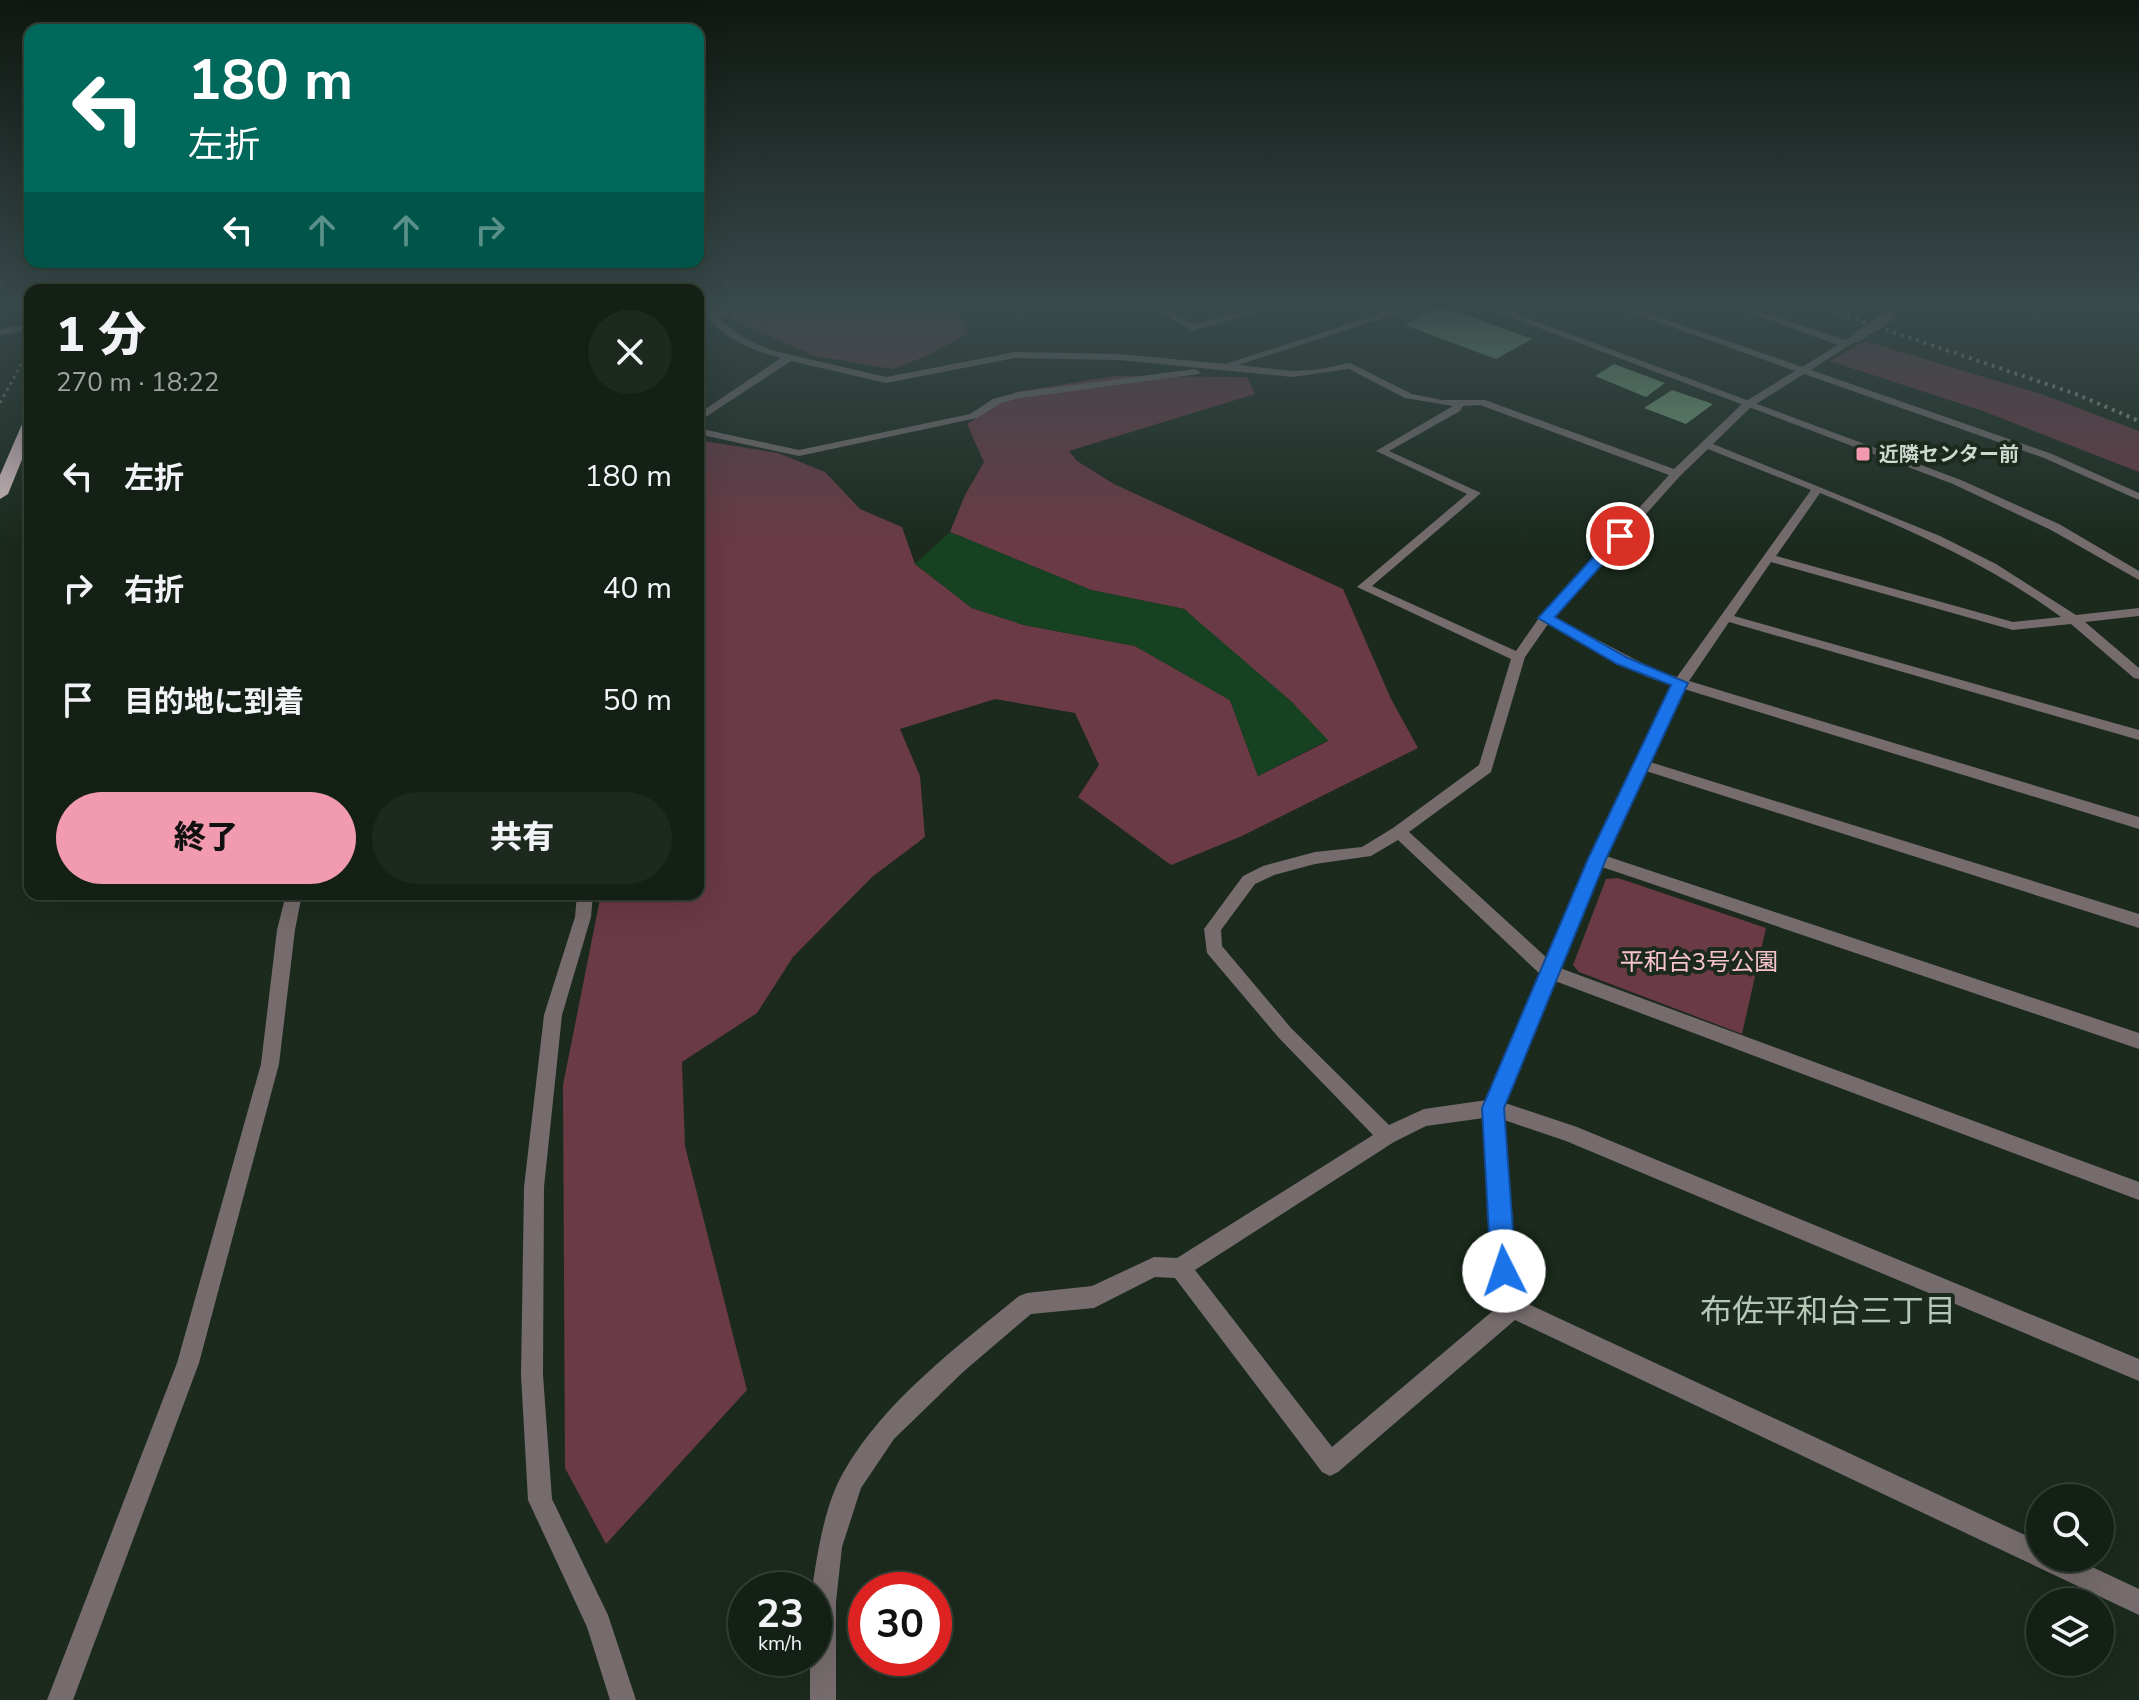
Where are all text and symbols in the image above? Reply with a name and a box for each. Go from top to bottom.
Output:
text: 180 m [188,42,353,119]
icon: left [56,56,160,160]
text: 左折 [188,121,260,170]
icon: left [216,208,260,252]
icon: ahead [300,208,344,252]
icon: ahead [384,208,428,252]
icon: right [468,208,512,252]
text: 1 分 [56,302,146,368]
button: close [588,310,672,394]
text: 270 m · 18:22 [56,365,219,400]
place label: 近隣センター前 [1879,441,2019,468]
marker: 近隣センター前 [1854,445,1872,463]
icon: left [56,454,100,498]
text: 180 m [585,456,672,497]
text: 左折 [124,458,184,499]
pin [1586,502,1654,570]
icon: arrive [1598,514,1642,558]
icon: right [56,566,100,610]
text: 40 m [603,568,672,609]
text: 右折 [124,570,184,611]
icon: arrive [56,678,100,722]
text: 50 m [603,680,672,721]
text: 目的地に到着 [124,682,304,723]
button: 終了 [56,792,356,884]
button: 共有 [372,792,672,884]
park label: 平和台3号公園 [1620,946,1778,978]
position arrow [1462,1229,1546,1313]
district label: 布佐平和台三丁目 [1700,1290,1956,1333]
map controls [2026,1484,2114,1676]
button: search [2026,1484,2114,1572]
speed limit sign: 30 [848,1572,952,1676]
text: 23 [756,1587,804,1641]
button: layers [2026,1588,2114,1676]
text: km/h [758,1630,802,1657]

